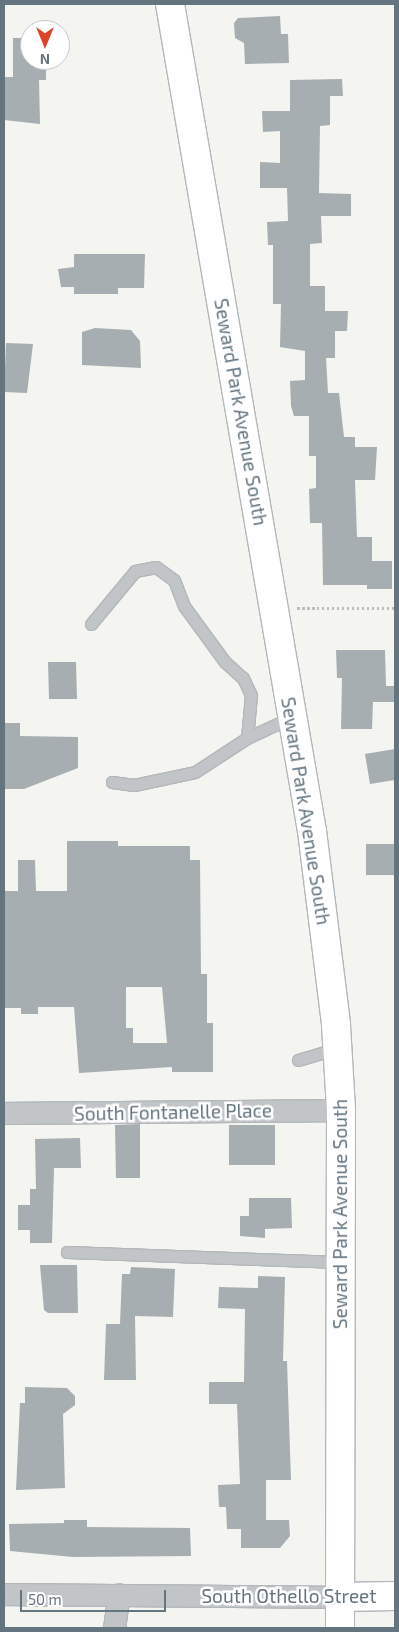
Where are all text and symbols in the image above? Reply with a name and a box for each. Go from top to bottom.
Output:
north arrow [20,20,70,70]
text: N [40,51,50,68]
street label: Seward Park Avenue South [210,296,272,528]
street label: Seward Park Avenue South [277,695,335,927]
street label: Seward Park Avenue South [329,1098,351,1330]
street label: South Fontanelle Place [74,1099,272,1125]
scale bar [22,1580,169,1612]
street label: South Othello Street [201,1585,377,1607]
text: 50 m [28,1590,62,1608]

